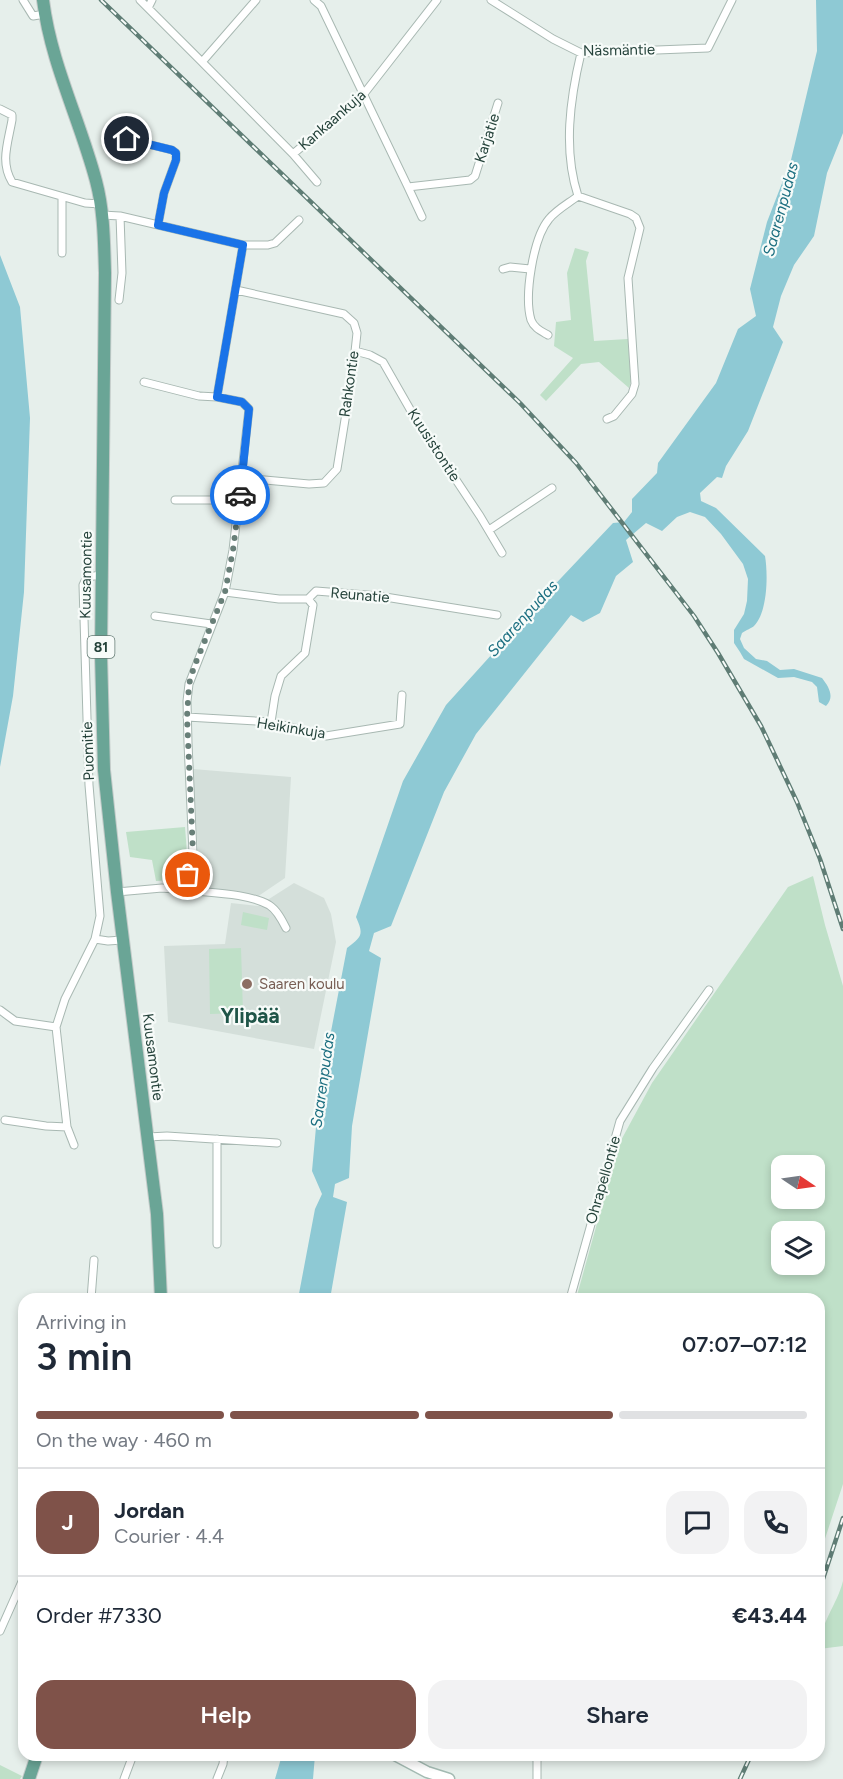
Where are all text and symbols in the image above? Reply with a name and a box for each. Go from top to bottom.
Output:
street label: Näsmäntie [583,40,655,60]
street label: Kankaankuja [295,86,369,154]
street label: Karjatie [471,111,503,165]
pin [101,113,152,164]
icon: home [110,122,143,155]
water label: Saarenpudas [759,160,802,258]
street label: Rahkontie [335,350,363,418]
street label: Kuusistontie [404,405,464,485]
courier [210,465,270,525]
icon: car [224,479,257,512]
street label: Kuusamontie [76,531,96,619]
water label: Saarenpudas [483,576,562,661]
street label: Reunatie [330,583,390,607]
road number: 81 [88,636,114,658]
street label: Heikinkuja [255,714,327,742]
street label: Puomitie [78,721,98,781]
pin [162,849,213,900]
icon: bag [171,858,204,891]
place label: Saaren koulu [259,975,345,993]
marker: Saaren koulu [240,977,254,991]
district label: Ylipää [220,1003,280,1028]
street label: Kuusamontie [139,1012,167,1102]
water label: Saarenpudas [306,1031,339,1129]
street label: Ohrapellontie [582,1134,624,1226]
north arrow [771,1155,825,1209]
map controls [771,1155,825,1275]
button: layers [771,1221,825,1275]
text: Arriving in [36,1310,126,1334]
text: 07:07–07:12 [682,1331,807,1358]
text: 3 min [36,1333,132,1380]
text: On the way · 460 m [36,1428,212,1452]
button: chat [666,1491,729,1554]
button: phone [744,1491,807,1554]
text: Jordan [114,1497,185,1524]
text: J [61,1509,74,1536]
text: Courier · 4.4 [114,1524,224,1548]
text: Order #7330 [36,1602,162,1629]
text: €43.44 [732,1602,807,1629]
button: Help [36,1680,416,1749]
button: Share [428,1680,807,1749]

